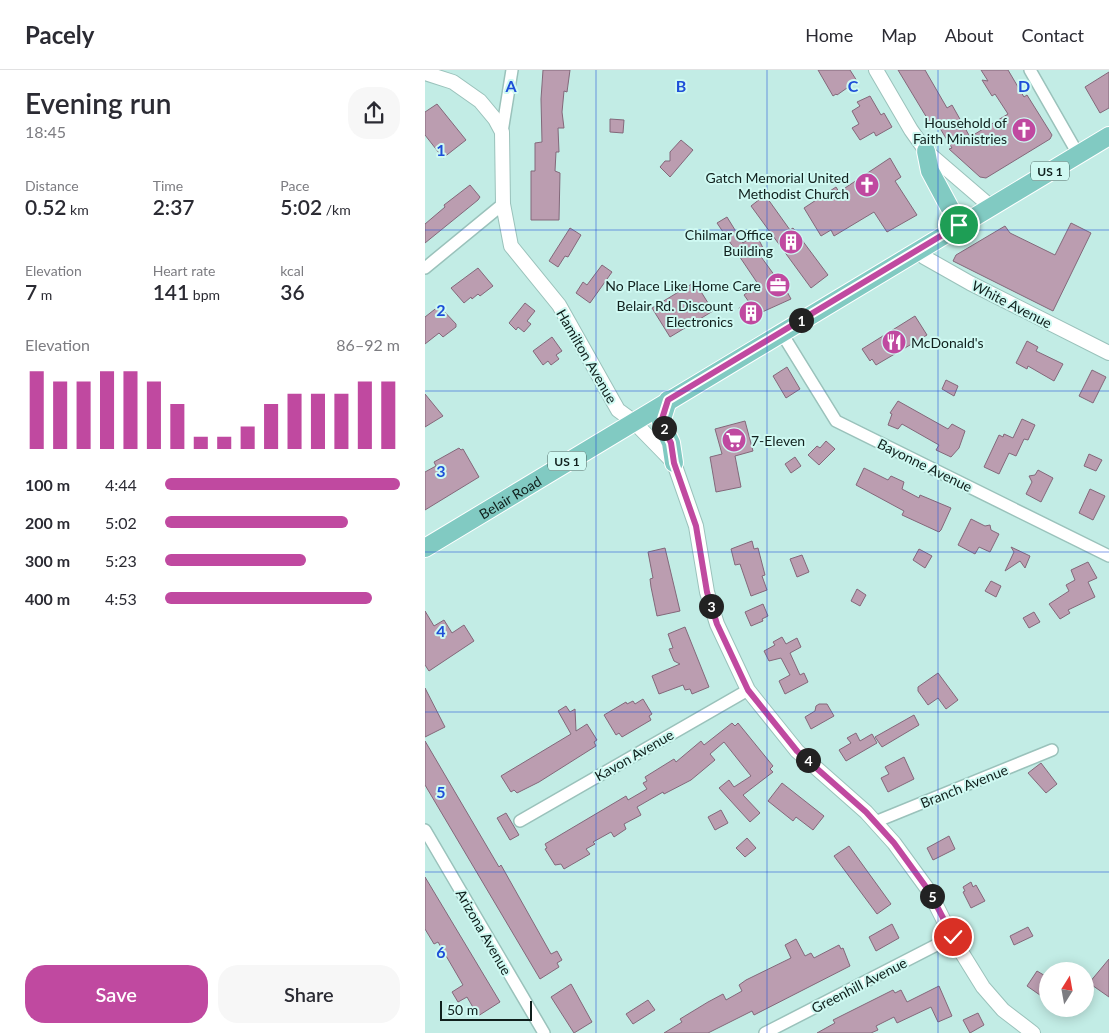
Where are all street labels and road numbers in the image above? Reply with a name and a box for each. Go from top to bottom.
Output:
road number: US 1 [1031,162,1069,180]
street label: White Avenue [969,277,1055,331]
street label: Hamilton Avenue [553,306,621,406]
street label: Bayonne Avenue [875,435,975,495]
road number: US 1 [548,452,586,471]
street label: Belair Road [476,472,544,522]
street label: Kavon Avenue [592,726,676,784]
street label: Branch Avenue [918,761,1010,811]
street label: Arizona Avenue [453,886,515,978]
street label: Greenhill Avenue [808,954,910,1016]

